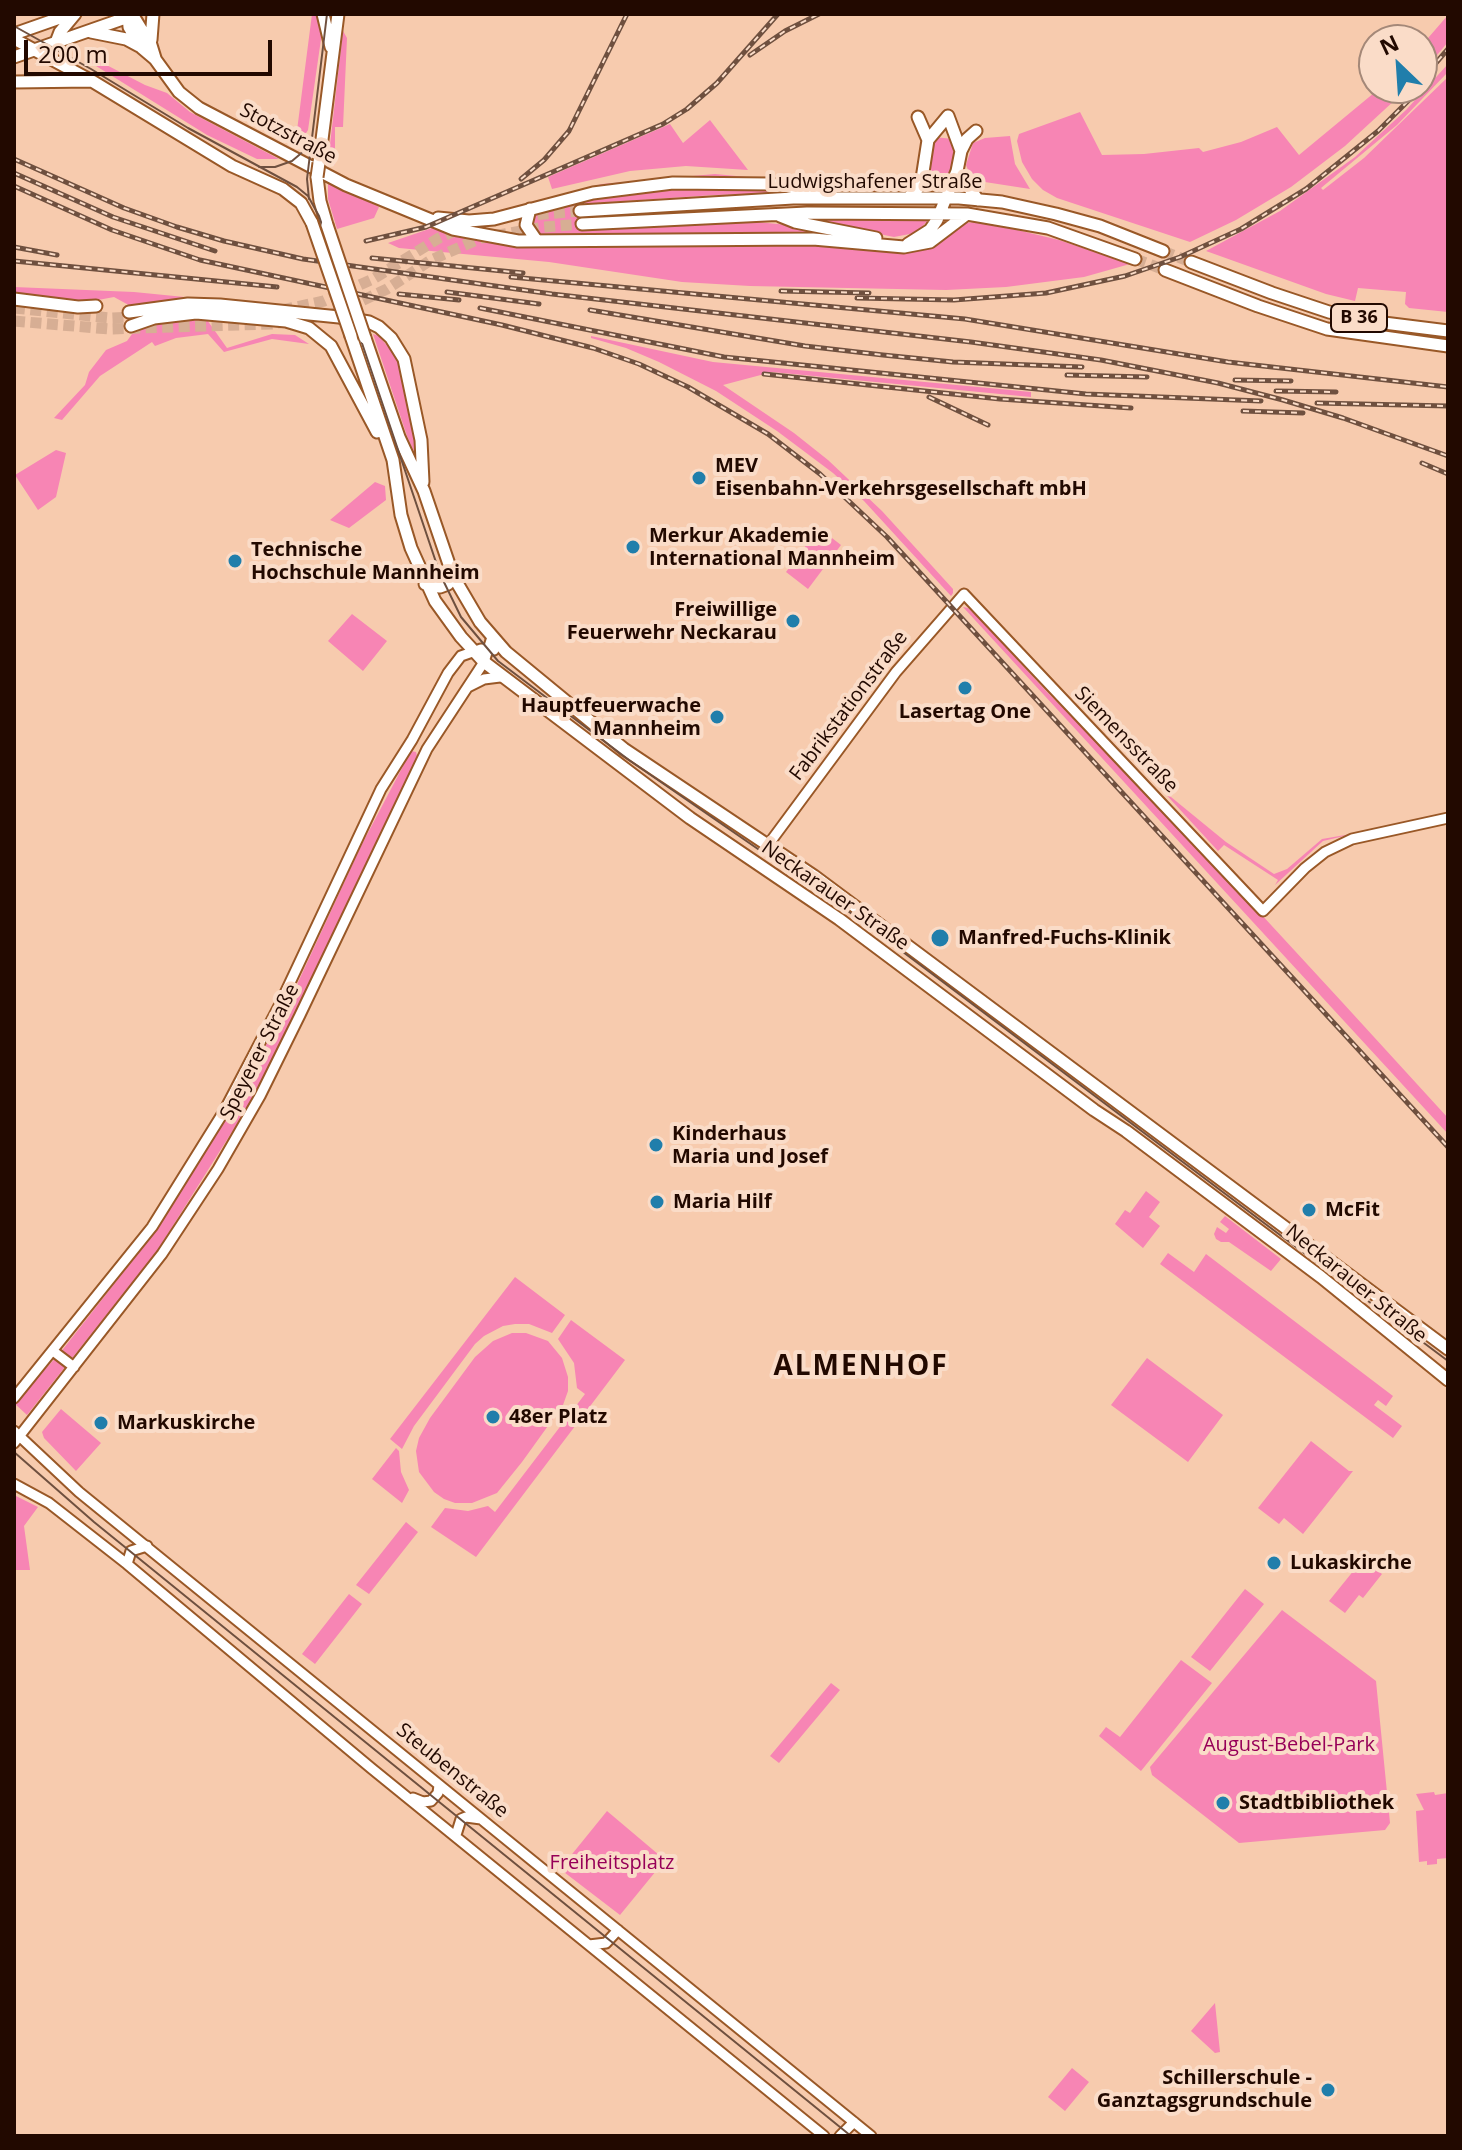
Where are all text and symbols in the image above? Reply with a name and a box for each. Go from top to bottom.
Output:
scale bar [28,24,276,74]
north arrow [1358,24,1438,104]
text: N [1374,27,1403,61]
text: 200 m [38,37,108,70]
street label: Stotzstraße [235,98,341,170]
street label: Ludwigshafener Straße [767,170,983,194]
road number: B 36 [1331,304,1387,332]
place label: MEV Eisenbahn-Verkehrsgesellschaft mbH [715,454,1087,501]
marker: MEV Eisenbahn-Verkehrsgesellschaft mbH [690,469,708,487]
place label: Merkur Akademie International Mannheim [649,524,895,571]
place label: Technische Hochschule Mannheim [251,538,480,585]
marker: Merkur Akademie International Mannheim [624,538,642,556]
marker: Technische Hochschule Mannheim [226,552,244,570]
place label: Freiwillige Feuerwehr Neckarau [567,598,777,645]
marker: Freiwillige Feuerwehr Neckarau [784,612,802,630]
street label: Fabrikstationstraße [785,626,913,786]
marker: Lasertag One [956,679,974,697]
street label: Siemensstraße [1069,682,1183,798]
place label: Hauptfeuerwache Mannheim [521,694,701,741]
place label: Lasertag One [899,700,1031,724]
marker: Hauptfeuerwache Mannheim [708,708,726,726]
street label: Neckarauer Straße [757,836,913,956]
place label: Manfred-Fuchs-Klinik [958,926,1171,950]
marker: Manfred-Fuchs-Klinik [929,927,951,949]
street label: Speyerer Straße [215,980,305,1124]
place label: Kinderhaus Maria und Josef [672,1122,828,1169]
marker: Kinderhaus Maria und Josef [647,1136,665,1154]
place label: Maria Hilf [673,1190,772,1214]
marker: Maria Hilf [648,1193,666,1211]
place label: McFit [1325,1198,1380,1222]
marker: McFit [1300,1201,1318,1219]
street label: Neckarauer Straße [1281,1220,1431,1348]
district label: ALMENHOF [773,1350,949,1384]
place label: 48er Platz [509,1405,607,1429]
marker: 48er Platz [484,1408,502,1426]
place label: Markuskirche [117,1411,255,1435]
marker: Markuskirche [92,1414,110,1432]
place label: Lukaskirche [1290,1551,1412,1575]
marker: Lukaskirche [1265,1554,1283,1572]
street label: Steubenstraße [391,1719,513,1823]
park label: August-Bebel-Park [1203,1733,1375,1757]
place label: Stadtbibliothek [1239,1791,1394,1815]
marker: Stadtbibliothek [1214,1794,1232,1812]
park label: Freiheitsplatz [550,1851,674,1875]
place label: Schillerschule - Ganztagsgrundschule [1097,2066,1312,2113]
marker: Schillerschule - Ganztagsgrundschule [1319,2081,1337,2099]

